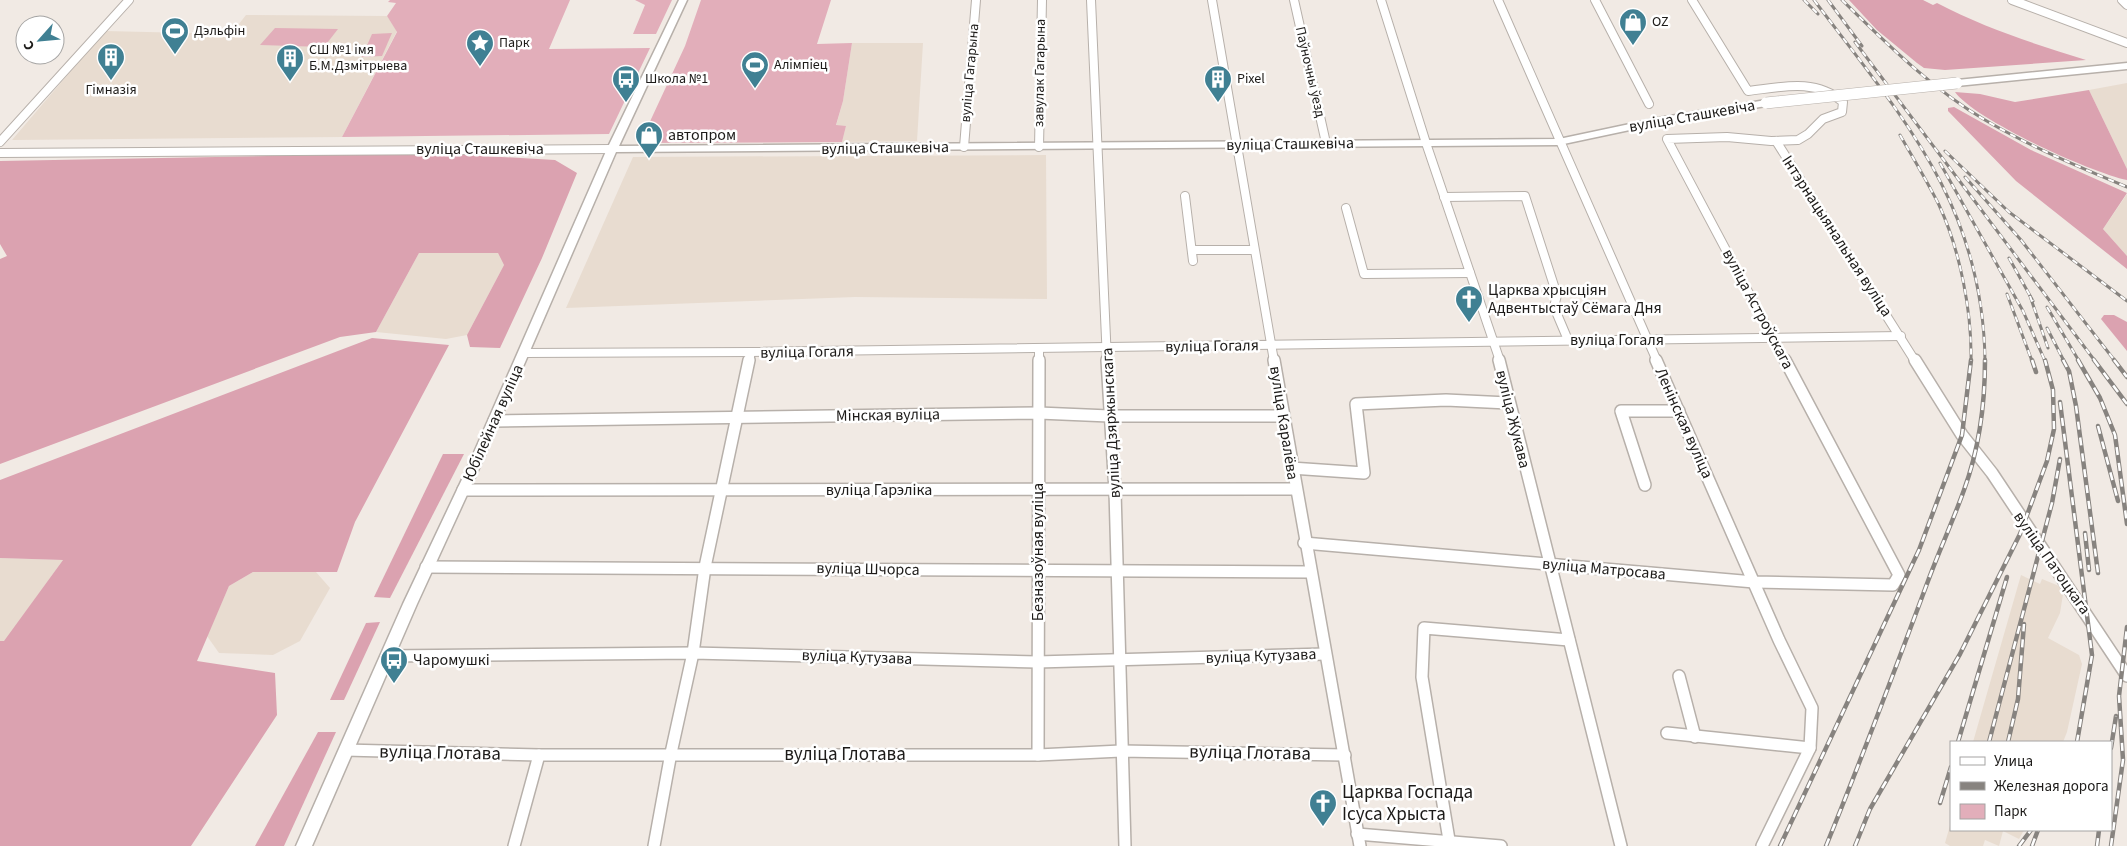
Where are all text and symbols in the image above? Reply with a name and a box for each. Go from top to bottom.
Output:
shop icon: OZ [1618,7,1648,46]
place label: OZ [1652,12,1669,32]
north arrow [15,15,65,65]
sports icon: Дэльфін [160,16,190,55]
street label: завулак Гагарына [1029,19,1051,127]
place label: Дэльфін [194,21,245,41]
street label: вуліца Гагарына [956,23,984,123]
street label: Паўночны ўезд [1290,25,1330,120]
place icon: Парк [465,28,495,67]
place label: Парк [499,33,530,53]
text: С [19,37,40,54]
place label: СШ №1 імя Б.М.Дзмітрыева [309,40,407,76]
building icon: Гімназія [96,42,126,81]
building icon: СШ №1 імя Б.М.Дзмітрыева [275,43,305,82]
sports icon: Алімпіец [740,50,770,89]
place label: Алімпіец [774,55,828,75]
bus stop icon: Школа №1 [611,64,641,103]
building icon: Pixel [1203,64,1233,103]
place label: Школа №1 [645,69,708,89]
place label: Pixel [1237,69,1265,89]
place label: Гімназія [85,80,137,100]
street label: вуліца Сташкевіча [1627,94,1757,138]
shop icon: автопром [634,120,664,159]
place label: автопром [668,124,736,146]
street label: вуліца Сташкевіча [1226,132,1354,156]
street label: вуліца Сташкевіча [821,136,949,160]
street label: вуліца Сташкевіча [416,138,544,160]
street label: Інтэрнацыянальная вуліца [1776,151,1898,321]
street label: вуліца Астроўскага [1717,245,1799,373]
place label: Царква хрысціян Адвентыстаў Сёмага Дня [1488,279,1662,319]
church icon: Царква хрысціян Адвентыстаў Сёмага Дня [1454,284,1484,323]
street label: вуліца Гогаля [1570,329,1664,351]
street label: вуліца Гогаля [1165,334,1259,358]
street label: вуліца Гогаля [760,340,854,364]
street label: вуліца Дзяржынскага [1096,347,1126,499]
street label: Юбілейная вуліца [457,361,529,485]
street label: Ленінская вуліца [1650,364,1718,482]
street label: вуліца Каралёва [1264,365,1304,481]
street label: вуліца Жукава [1490,368,1536,470]
street label: Мінская вуліца [836,403,940,427]
street label: вуліца Гарэліка [826,479,932,501]
street label: Безназоўная вуліца [1027,483,1049,621]
street label: вуліца Патоцкага [2008,507,2096,619]
street label: вуліца Матросава [1541,553,1667,585]
street label: вуліца Шчорса [816,557,920,581]
street label: вуліца Кутузава [1205,643,1317,669]
street label: вуліца Кутузава [801,644,913,670]
bus stop icon: Чаромушкі [379,645,409,684]
place label: Чаромушкі [413,649,490,671]
street label: вуліца Глотава [379,738,501,768]
street label: вуліца Глотава [1189,738,1311,768]
street label: вуліца Глотава [784,741,906,768]
legend [1950,741,2112,831]
text: Улица [1994,751,2033,772]
text: Железная дорога [1994,776,2109,797]
place label: Царква Госпада Ісуса Хрыста [1342,779,1473,828]
church icon: Царква Госпада Ісуса Хрыста [1308,788,1338,827]
text: Парк [1994,801,2028,822]

